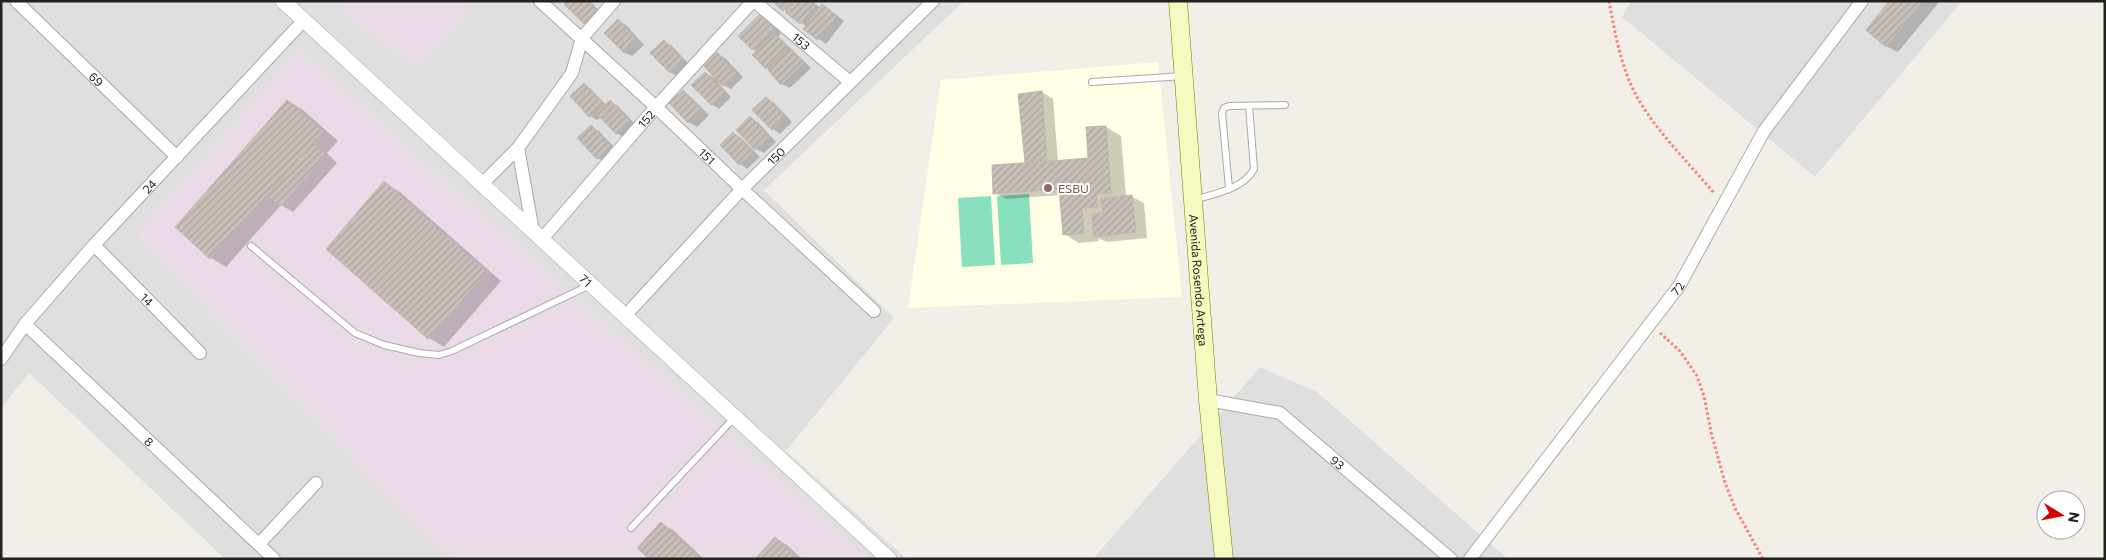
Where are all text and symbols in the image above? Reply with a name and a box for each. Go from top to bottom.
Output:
street label: 153 [790,30,813,53]
street label: 69 [86,69,106,89]
street label: 152 [635,107,658,130]
street label: 150 [764,144,788,168]
street label: 151 [696,145,718,167]
street label: 24 [139,176,159,196]
place label: ESBU [1058,181,1089,195]
marker: ESBU [1042,182,1054,194]
street label: Avenida Rosendo Artega [1187,214,1211,347]
street label: 71 [577,271,595,289]
street label: 72 [1668,279,1687,298]
street label: 14 [138,290,157,309]
street label: 8 [142,434,157,449]
street label: 93 [1328,452,1348,472]
north arrow [2036,490,2086,540]
text: N [2065,511,2084,524]

